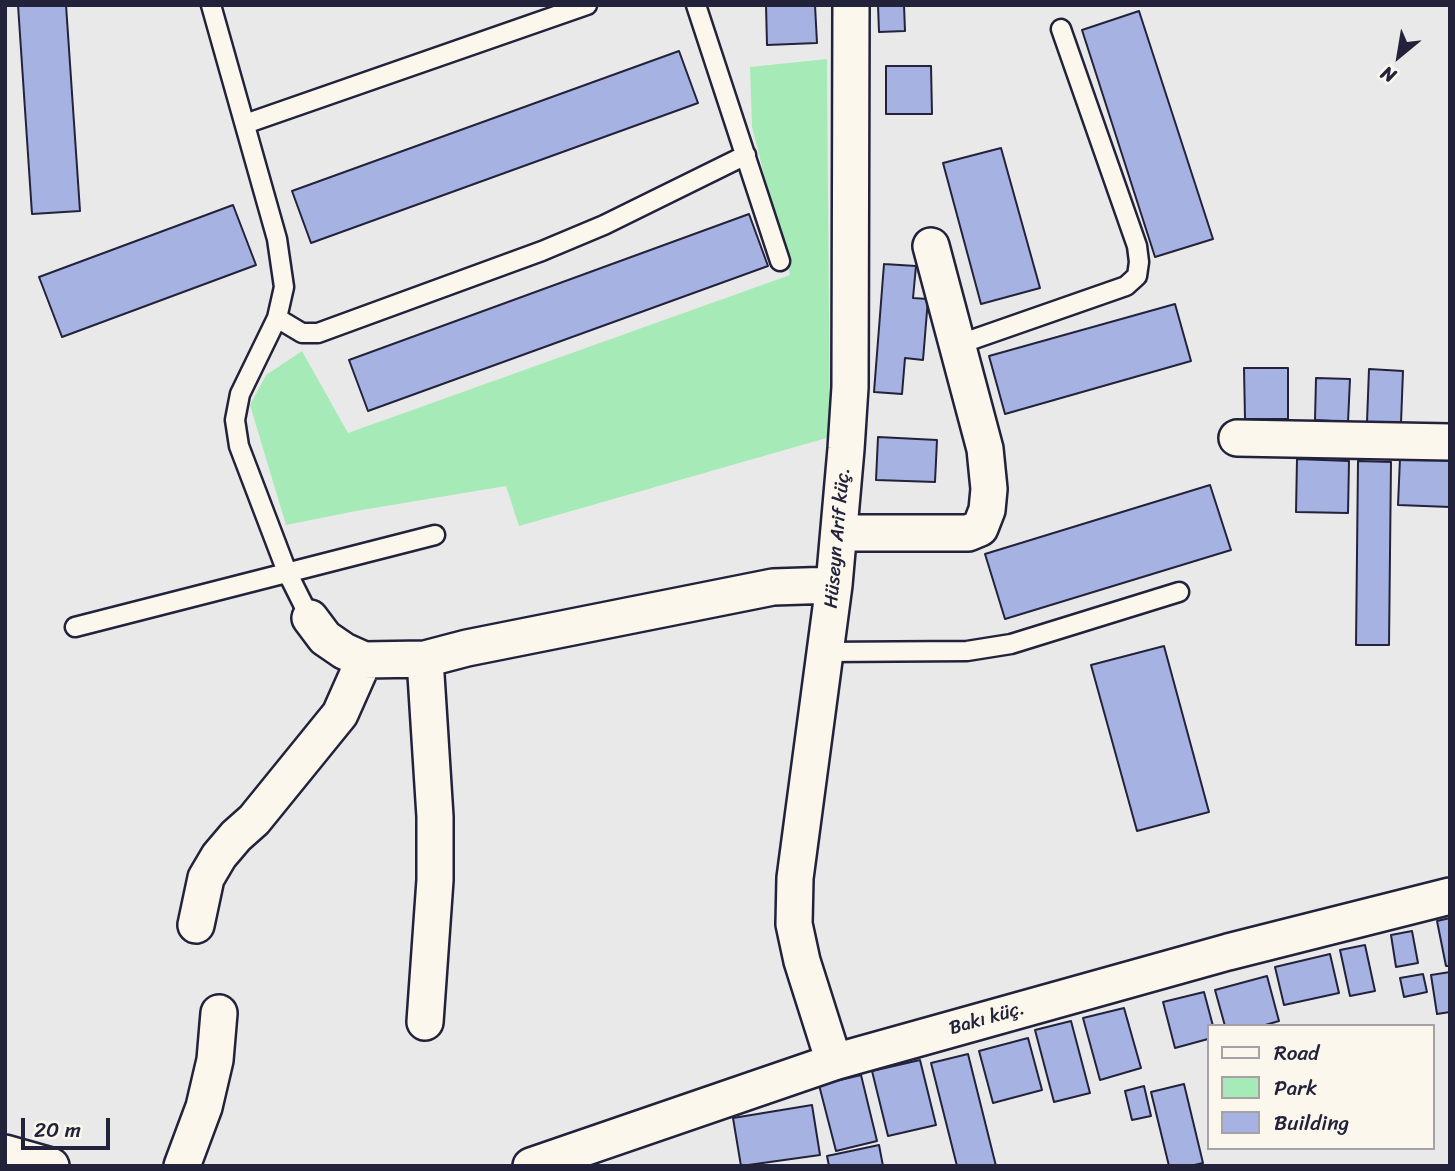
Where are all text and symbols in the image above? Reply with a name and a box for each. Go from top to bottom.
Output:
north arrow [1364,21,1434,91]
text: N [1374,57,1402,92]
street label: Hüseyn Arif küç. [820,467,856,609]
street label: Bakı küç. [947,997,1027,1041]
legend [1206,1024,1434,1150]
text: Road [1274,1034,1319,1072]
text: Park [1274,1069,1317,1107]
scale bar [24,1104,114,1148]
text: Building [1274,1104,1349,1142]
text: 20 m [34,1111,81,1149]

